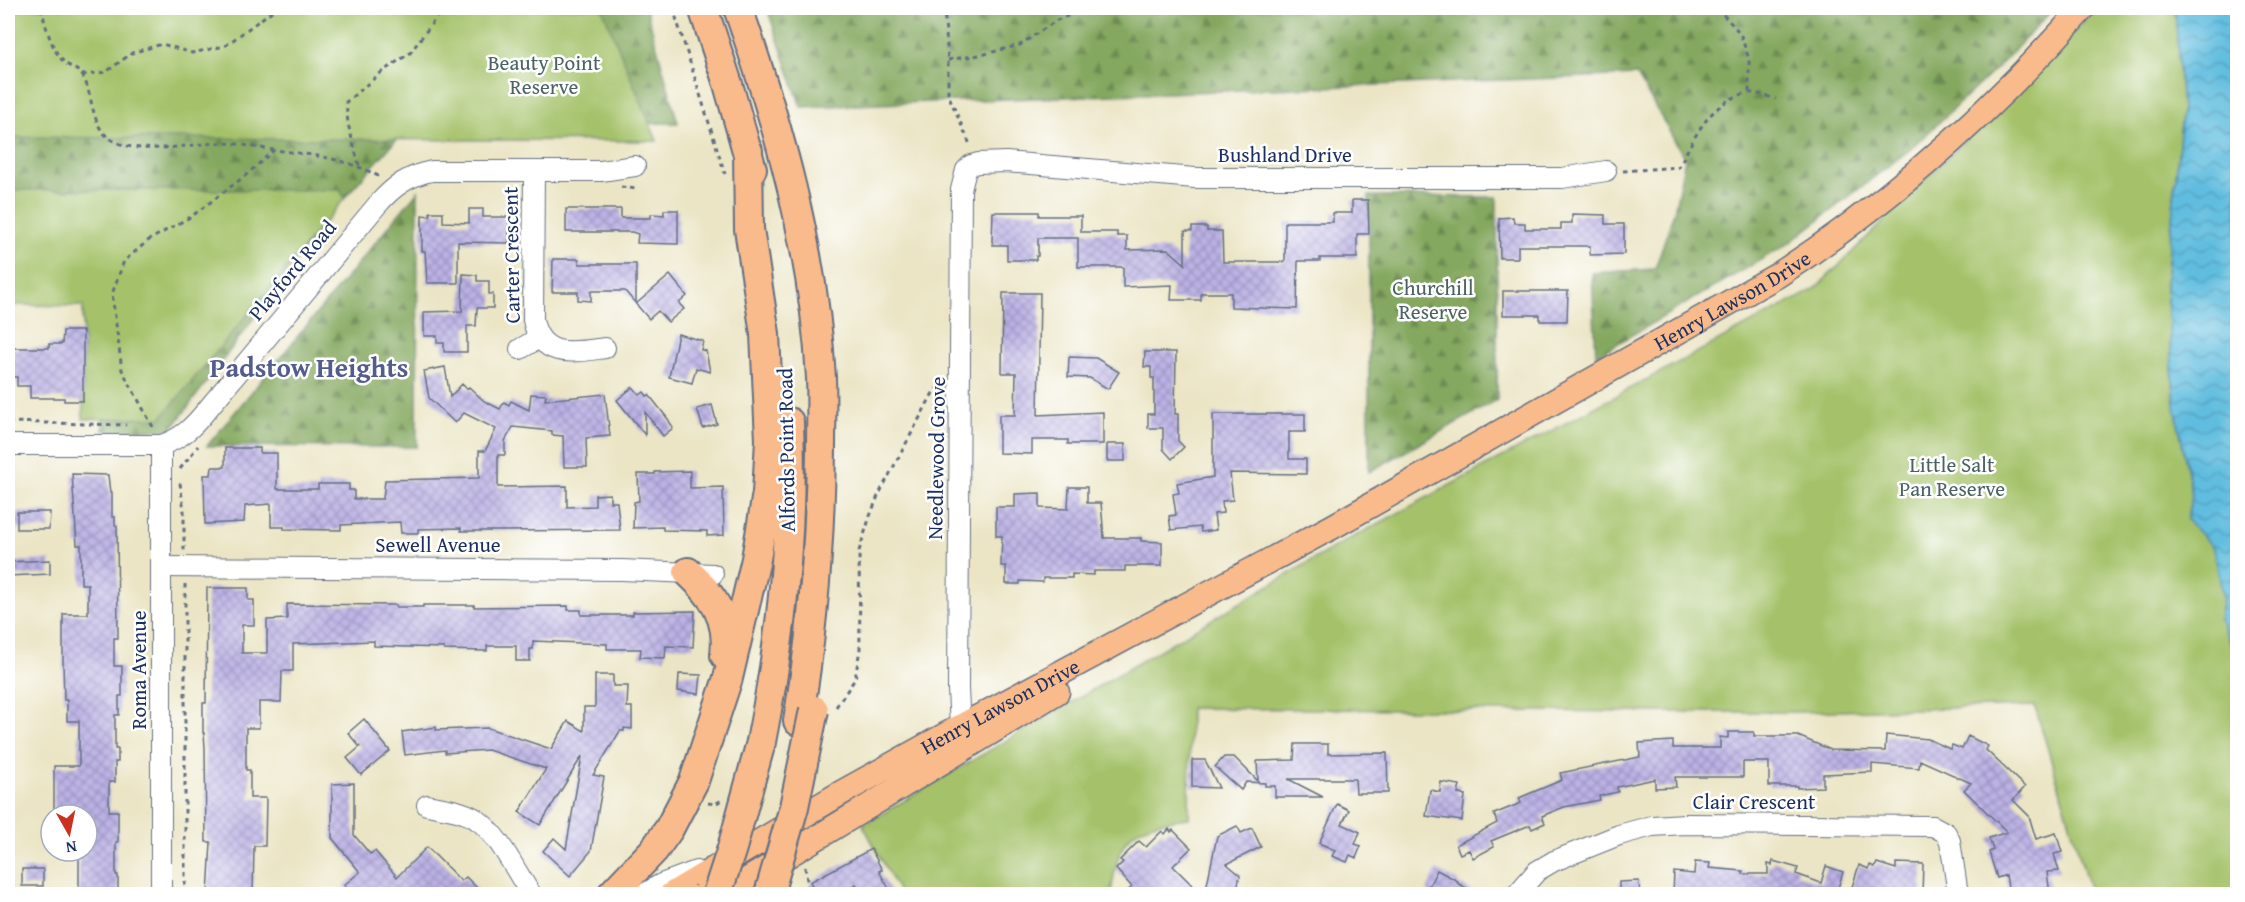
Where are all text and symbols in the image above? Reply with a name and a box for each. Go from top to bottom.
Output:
park label: Beauty Point Reserve [488,47,601,102]
street label: Bushland Drive [1218,139,1352,170]
street label: Carter Crescent [494,186,528,324]
street label: Playford Road [241,212,344,327]
street label: Henry Lawson Drive [1648,242,1817,358]
park label: Churchill Reserve [1392,272,1474,327]
district label: Padstow Heights [210,347,408,387]
street label: Alfords Point Road [769,367,803,532]
street label: Needlewood Grove [919,376,953,540]
park label: Little Salt Pan Reserve [1899,449,2005,504]
street label: Sewell Avenue [375,529,501,560]
street label: Roma Avenue [123,610,154,730]
street label: Henry Lawson Drive [915,650,1085,762]
street label: Clair Crescent [1693,786,1816,817]
north arrow [39,803,99,863]
text: N [64,835,79,861]

